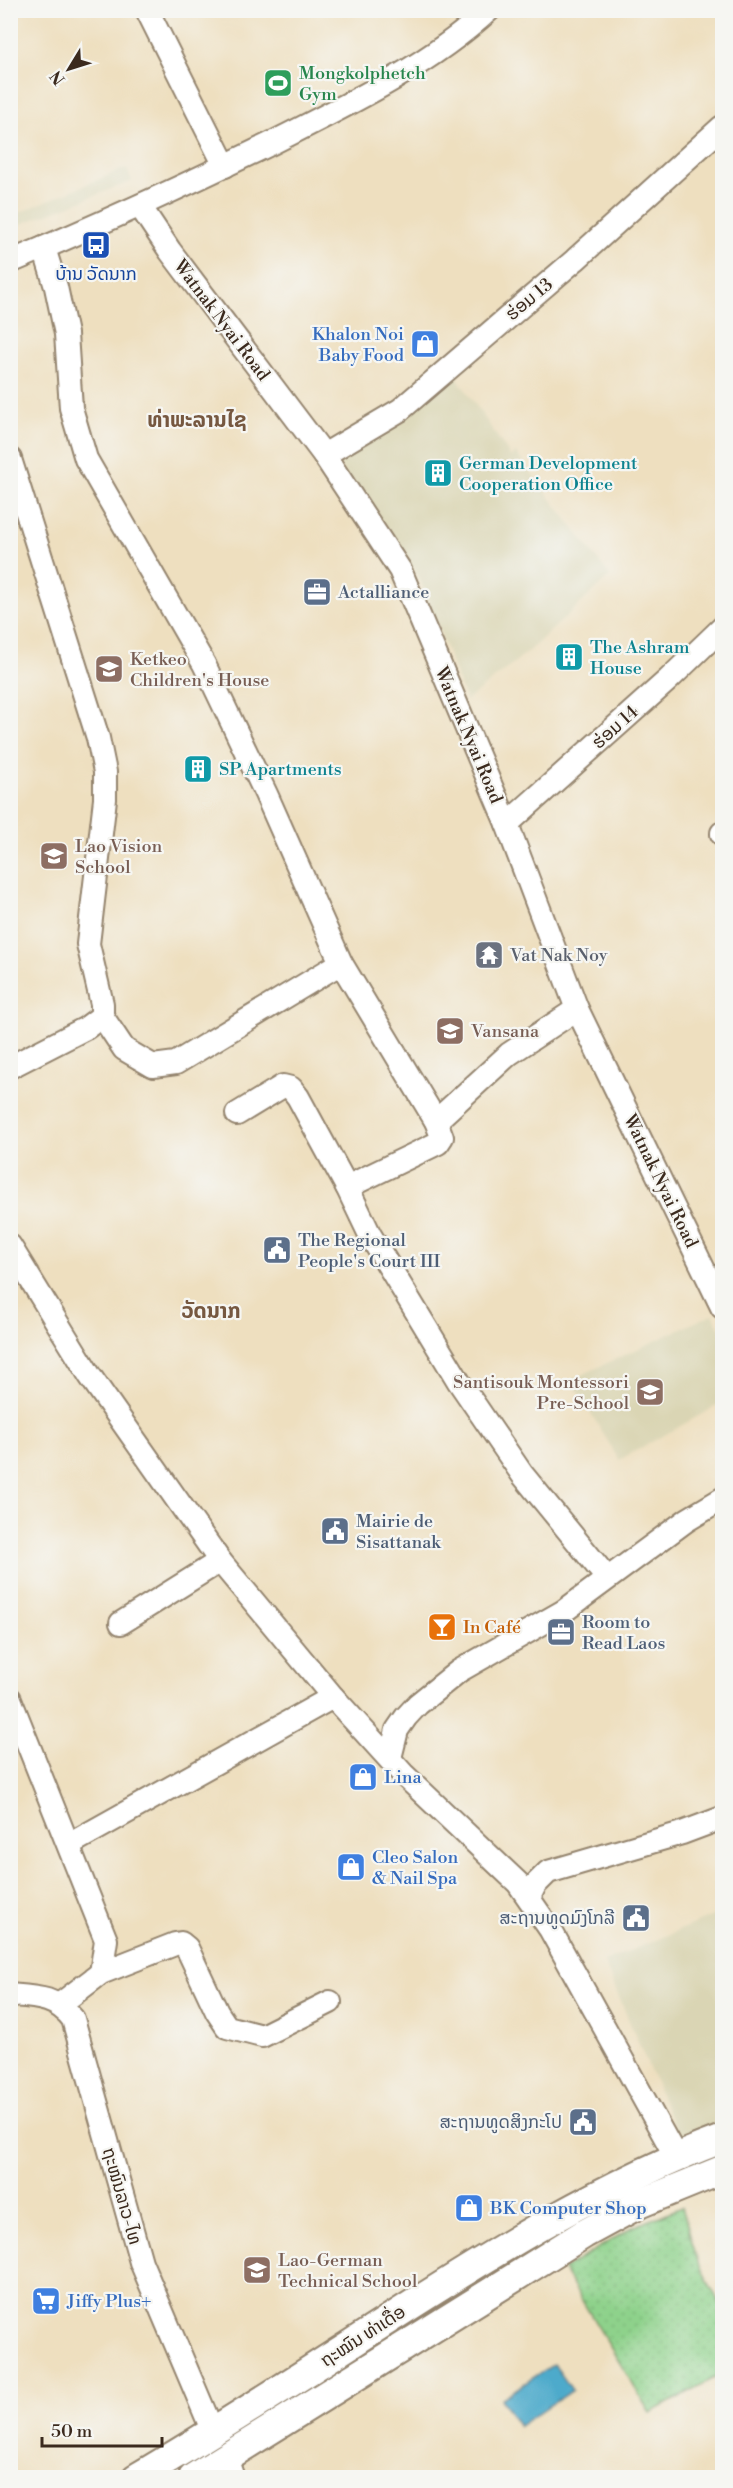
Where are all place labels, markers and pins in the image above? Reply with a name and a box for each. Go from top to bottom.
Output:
place label: Mongkolphetch Gym [299,62,426,106]
sports icon: Mongkolphetch Gym [262,67,294,99]
bus stop icon: ບ້ານ ວັດນາກ [80,229,112,261]
place label: ບ້ານ ວັດນາກ [55,263,137,286]
place label: Khalon Noi Baby Food [312,323,405,367]
shop icon: Khalon Noi Baby Food [409,328,441,360]
place label: German Development Cooperation Office [459,452,638,496]
building icon: German Development Cooperation Office [422,457,454,489]
office icon: Actalliance [301,576,333,608]
place label: Actalliance [337,581,429,604]
place label: The Ashram House [590,636,690,680]
building icon: The Ashram House [553,641,585,673]
place label: Ketkeo Children's House [130,648,269,692]
school or university icon: Ketkeo Children's House [93,653,125,685]
building icon: SP Apartments [182,753,214,785]
place label: SP Apartments [219,758,342,781]
place label: Lao Vision School [75,835,163,879]
school or university icon: Lao Vision School [38,840,70,872]
temple icon: Vat Nak Noy [473,939,505,971]
place label: Vat Nak Noy [509,944,608,967]
school or university icon: Vansana [434,1015,466,1047]
place label: Vansana [470,1020,540,1043]
place label: The Regional People's Court III [298,1229,441,1273]
public building icon: The Regional People's Court III [261,1234,293,1266]
place label: Santisouk Montessori Pre-School [453,1371,630,1415]
school or university icon: Santisouk Montessori Pre-School [634,1376,666,1408]
place label: Mairie de Sisattanak [356,1510,442,1554]
public building icon: Mairie de Sisattanak [319,1515,351,1547]
bar icon: In Café [426,1611,458,1643]
place label: Room to Read Laos [582,1611,666,1655]
place label: In Café [463,1616,521,1639]
office icon: Room to Read Laos [545,1616,577,1648]
shop icon: Lina [347,1761,379,1793]
place label: Lina [384,1766,423,1789]
place label: Cleo Salon & Nail Spa [372,1846,458,1890]
shop icon: Cleo Salon & Nail Spa [335,1851,367,1883]
public building icon: ສະຖານທູດມົງໂກລີ [620,1902,652,1934]
place label: ສະຖານທູດມົງໂກລີ [499,1907,615,1930]
public building icon: ສະຖານທູດສິງກະໂປ [567,2106,599,2138]
place label: ສະຖານທູດສິງກະໂປ [439,2111,562,2134]
shop icon: BK Computer Shop [453,2192,485,2224]
place label: BK Computer Shop [489,2197,647,2220]
place label: Lao-German Technical School [278,2249,418,2293]
school or university icon: Lao-German Technical School [241,2254,273,2286]
supermarket icon: Jiffy Plus+ [30,2285,62,2317]
place label: Jiffy Plus+ [66,2290,152,2313]

